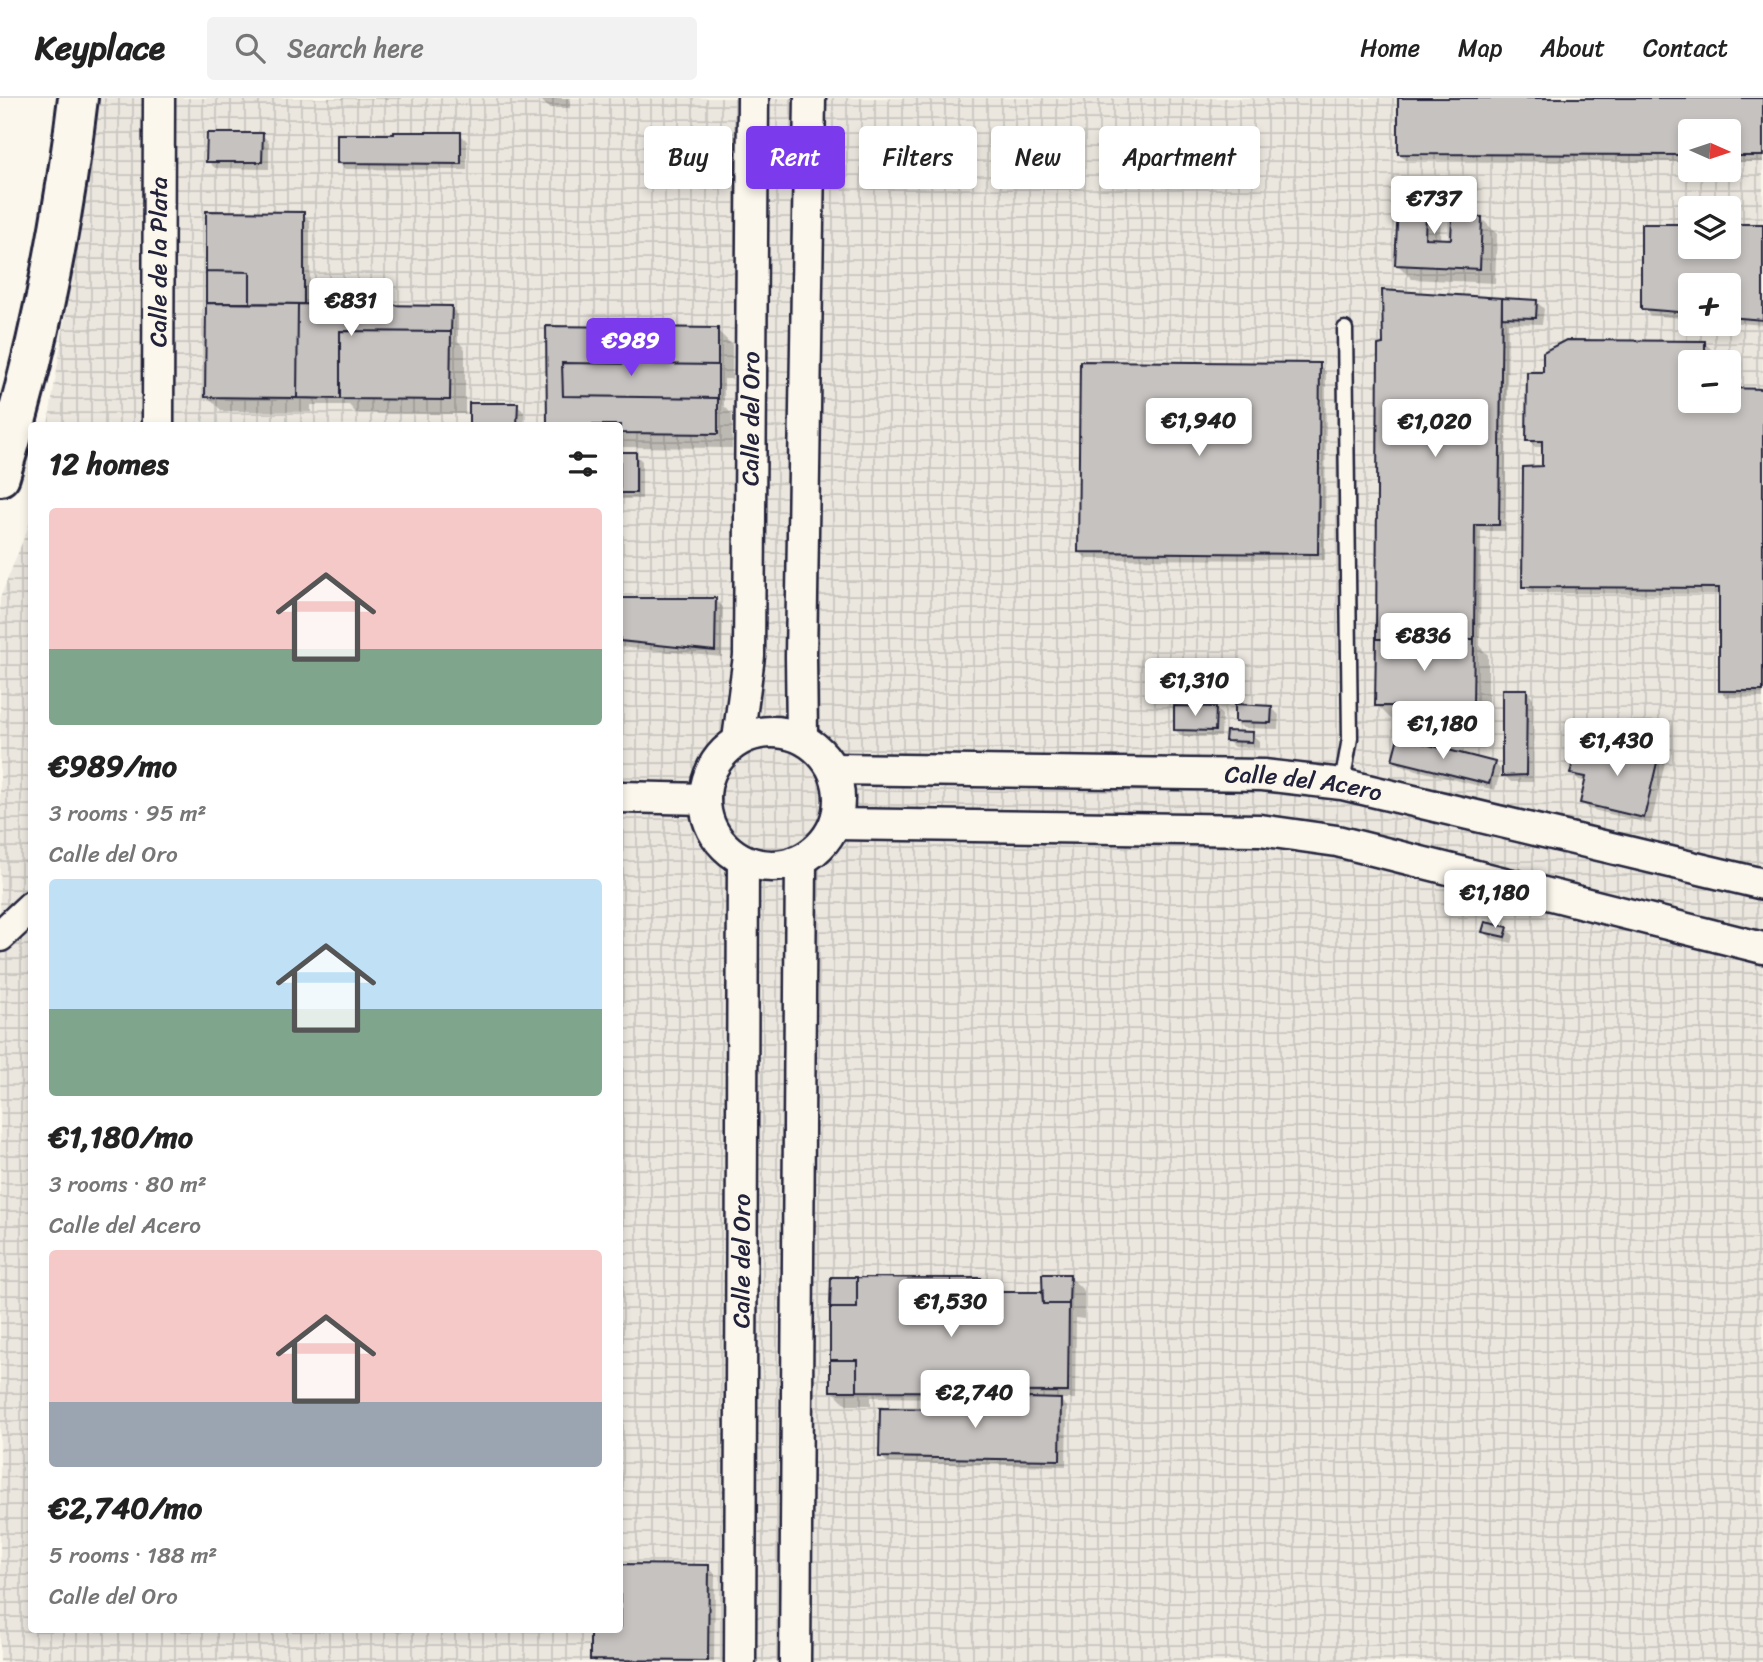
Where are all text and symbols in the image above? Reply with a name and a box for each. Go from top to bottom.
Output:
search box [207,17,697,80]
text: Keyplace [35,19,165,77]
text: Search here [287,25,424,71]
text: Home [1360,27,1420,69]
text: Map [1458,27,1502,69]
text: About [1540,27,1605,69]
text: Contact [1643,27,1728,69]
icon: search [231,29,269,67]
north arrow [1678,119,1741,182]
map controls [1678,119,1741,413]
chip: Buy [644,126,732,189]
chip: Rent [746,126,845,189]
chip: Filters [859,126,977,189]
chip: New [991,126,1085,189]
chip: Apartment [1099,126,1260,189]
pin: €737 [1393,176,1475,236]
street label: Calle de la Plata [137,177,180,347]
text: €737 [1407,178,1461,219]
button: layers [1678,196,1741,259]
button: + [1678,273,1741,336]
pin: €831 [310,278,392,338]
text: €831 [325,280,377,321]
pin: €989 [590,318,672,378]
text: €989 [602,320,660,361]
button: − [1678,350,1741,413]
street label: Calle del Oro [729,351,772,486]
pin: €1,940 [1142,398,1256,458]
text: €1,940 [1162,400,1236,441]
pin: €1,020 [1378,400,1492,459]
text: €1,020 [1398,401,1472,442]
text: 12 homes [49,437,169,491]
icon: filters [564,445,602,483]
icon: home [263,554,389,680]
pin: €836 [1383,614,1465,673]
text: €836 [1397,615,1451,656]
pin: €1,310 [1138,658,1252,718]
text: €1,310 [1161,660,1229,701]
pin: €1,180 [1386,702,1500,761]
text: €1,180 [1408,703,1478,744]
pin: €1,430 [1560,718,1674,778]
text: €1,430 [1581,720,1653,761]
text: €989/mo [49,739,177,793]
street label: Calle del Acero [1224,753,1387,814]
text: 3 rooms · 95 m² [49,793,206,834]
text: Calle del Oro [49,834,178,875]
pin: €1,180 [1438,870,1552,930]
text: €1,180 [1460,872,1530,913]
icon: home [263,925,389,1051]
text: €1,180/mo [49,1110,193,1164]
text: 3 rooms · 80 m² [49,1164,207,1205]
street label: Calle del Oro [720,1194,763,1328]
text: Calle del Acero [49,1205,201,1246]
pin: €1,530 [894,1280,1008,1339]
text: €1,530 [915,1281,987,1322]
icon: home [263,1296,389,1422]
pin: €2,740 [918,1370,1032,1430]
text: €2,740 [937,1372,1013,1413]
text: €2,740/mo [49,1481,202,1535]
text: 5 rooms · 188 m² [49,1535,217,1576]
text: Calle del Oro [49,1576,178,1617]

